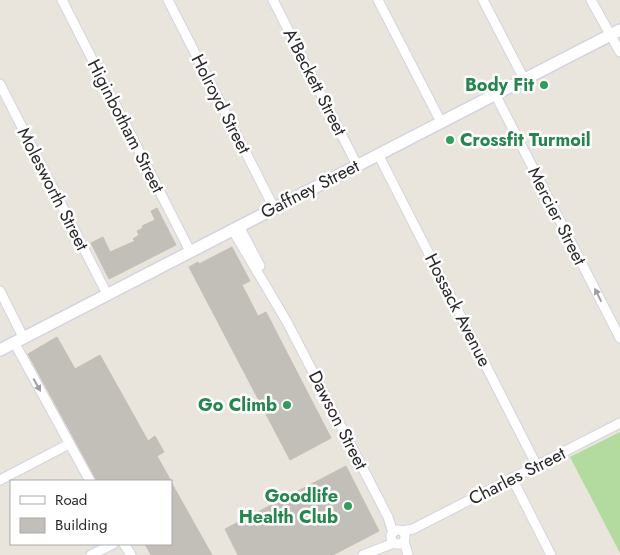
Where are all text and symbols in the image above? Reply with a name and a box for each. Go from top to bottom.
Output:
street label: A'Beckett Street [277,24,353,141]
street label: Holroyd Street [185,50,258,159]
street label: Higinbotham Street [81,55,171,198]
place label: Body Fit [465,72,534,98]
marker: Body Fit [538,79,550,91]
street label: Molesworth Street [11,123,96,256]
place label: Crossfit Turmoil [460,127,591,153]
marker: Crossfit Turmoil [444,134,456,146]
street label: Gaffney Street [256,153,364,225]
street label: Mercier Street [521,162,593,270]
street label: Hossack Avenue [418,249,498,371]
one-way arrow [594,288,602,302]
street label: Dawson Street [302,366,374,475]
one-way arrow [33,378,41,393]
place label: Go Climb [198,392,277,418]
marker: Go Climb [281,399,293,411]
street label: Charles Street [464,440,571,512]
legend [10,480,172,545]
place label: Goodlife Health Club [239,483,338,530]
text: Road [55,489,87,511]
marker: Goodlife Health Club [342,500,354,512]
text: Building [55,514,107,536]

